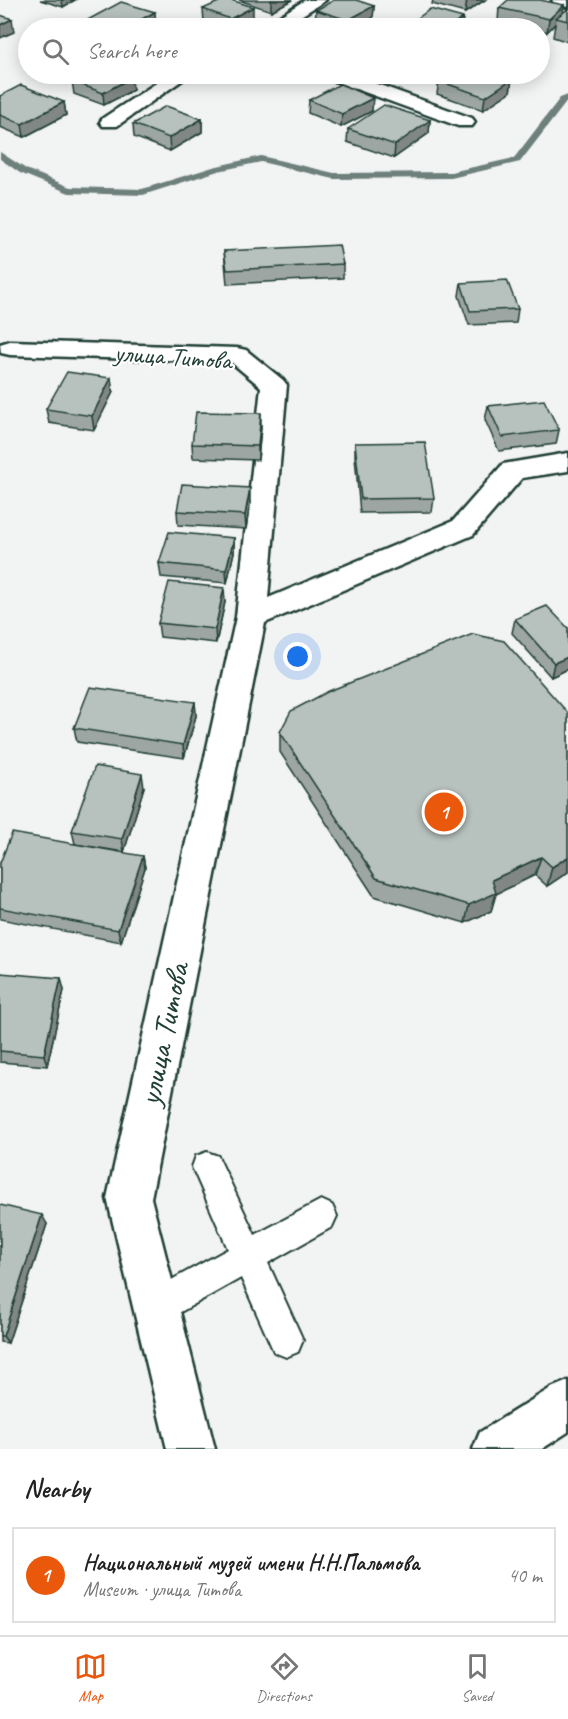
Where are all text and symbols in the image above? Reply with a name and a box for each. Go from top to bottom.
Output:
search box [18,18,550,84]
icon: search [39,35,72,68]
text: Search here [87,37,177,65]
street label: улица Титова [111,336,235,377]
your location [283,642,312,671]
pin: 1 [424,790,464,834]
street label: улица Титова [128,956,199,1111]
text: Nearby [24,1472,89,1505]
text: Национальный музей имени Н.Н.Пальмова [83,1549,419,1577]
text: 1 [41,1563,50,1588]
text: 40 m [508,1563,542,1588]
text: Museum · улица Титова [83,1577,241,1602]
tab: Map [74,1650,107,1706]
tab: Directions [256,1650,312,1706]
tab: Saved [461,1650,494,1706]

